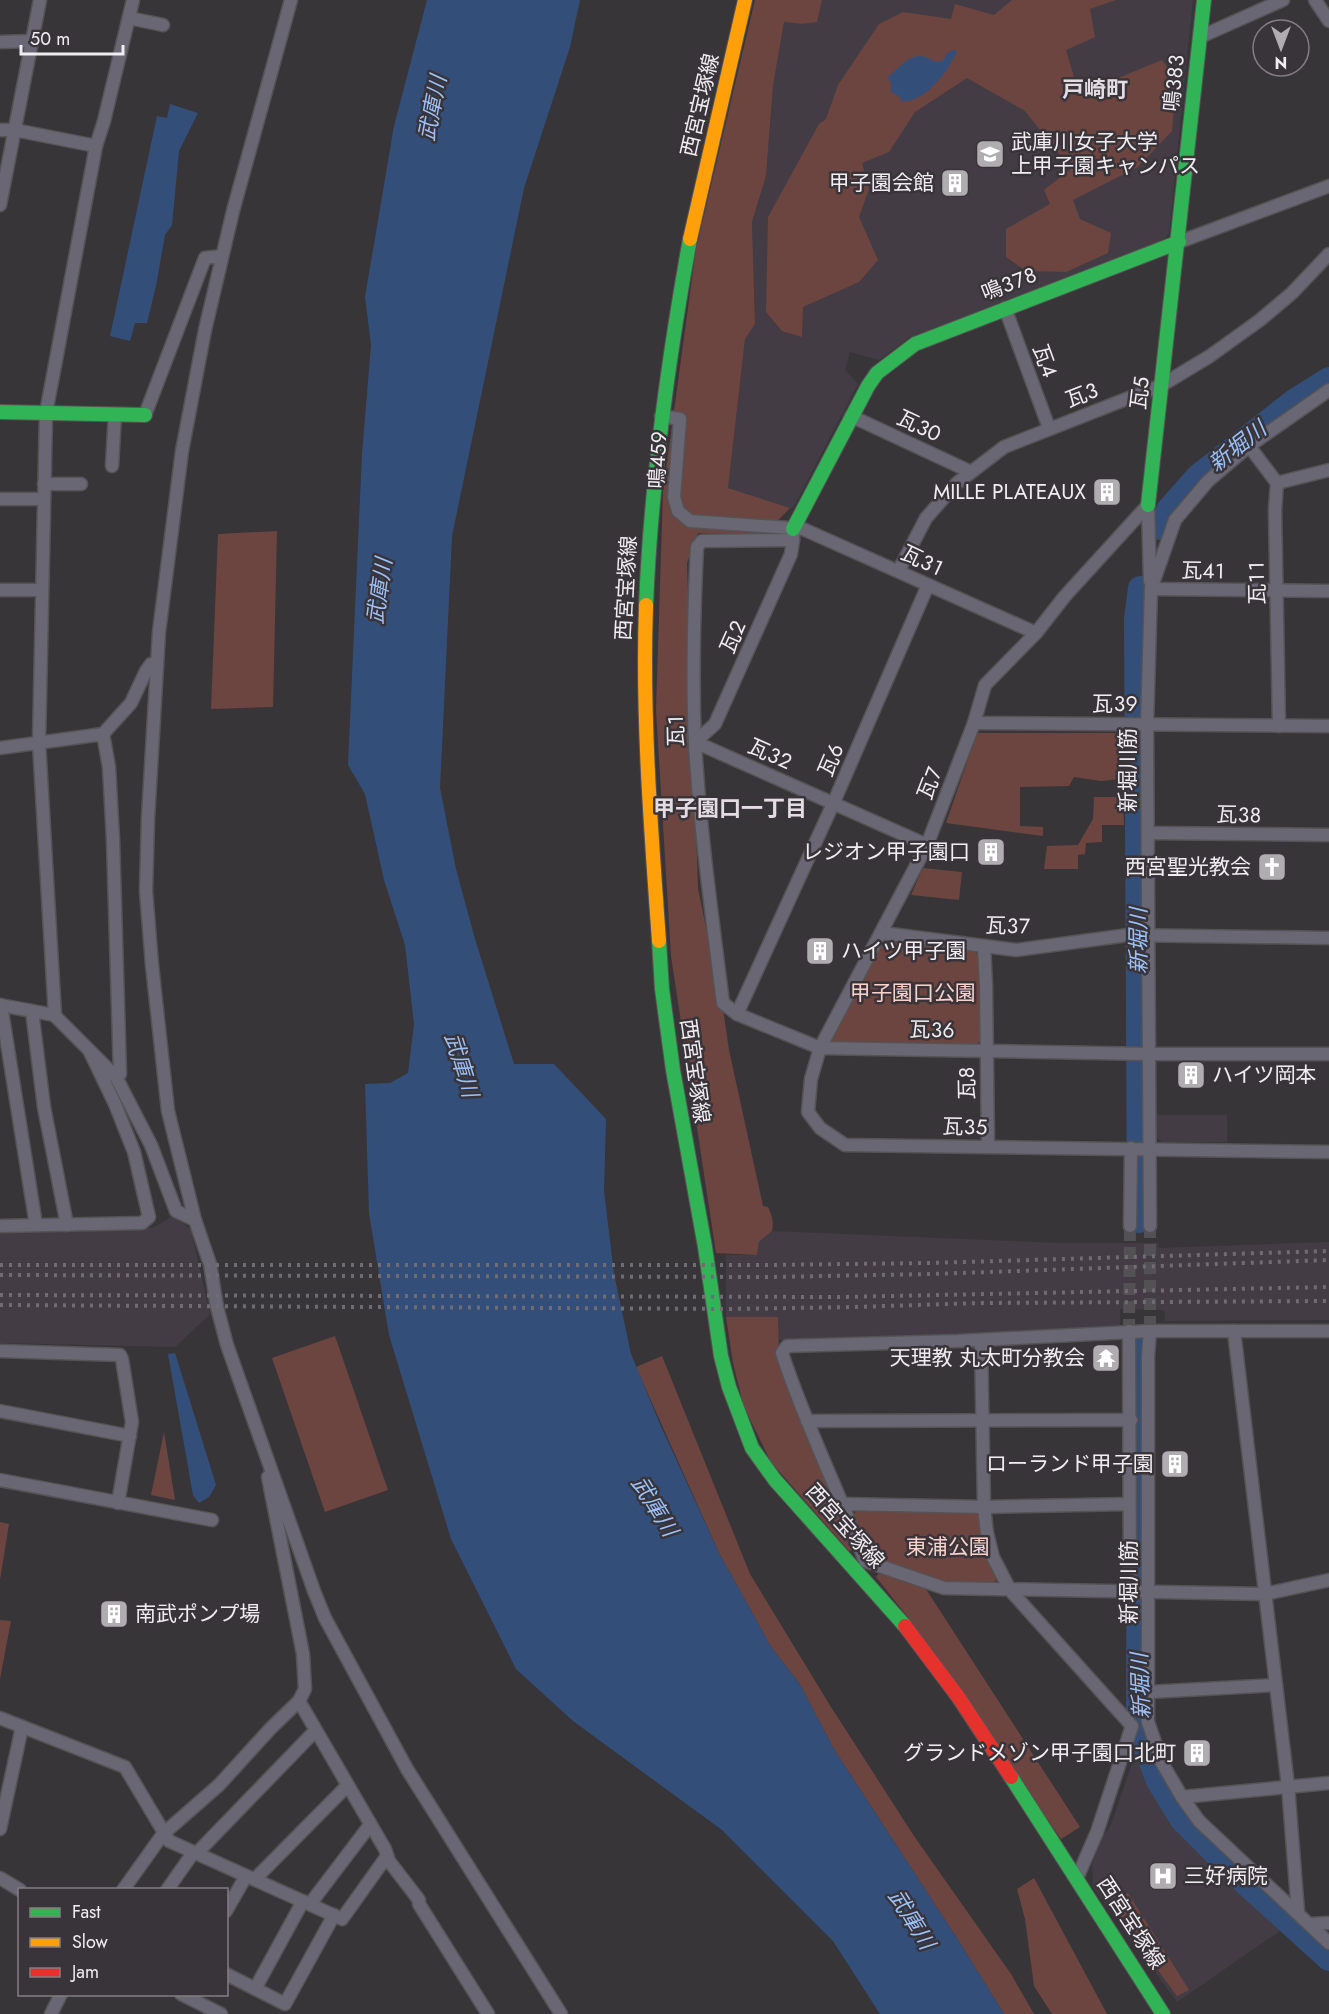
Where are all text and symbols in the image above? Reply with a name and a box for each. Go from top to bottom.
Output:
scale bar [21,18,123,56]
north arrow [1251,18,1311,78]
text: 50 m [30,26,70,52]
street label: 西宮宝塚線 [674,50,726,160]
text: N [1275,51,1287,74]
street label: 鳴３８３ [1156,53,1192,113]
water label: 武庫川 [410,71,454,143]
district label: 戸崎町 [1062,73,1128,105]
place label: 武庫川女子大学 上甲子園キャンパス [1011,127,1200,181]
school or university icon: 武庫川女子大学 上甲子園キャンパス [974,138,1006,170]
building icon: 甲子園会館 [939,167,971,199]
place label: 甲子園会館 [829,168,934,198]
street label: 鳴３７８ [977,260,1041,308]
street label: 瓦４ [1025,340,1065,382]
street label: 瓦３ [1061,375,1103,415]
street label: 瓦５ [1123,375,1157,411]
street label: 瓦３０ [892,403,946,449]
water label: 新堀川 [1201,412,1274,479]
street label: 鳴４５９ [642,430,674,490]
building icon: MILLE PLATEAUX [1091,476,1123,508]
place label: MILLE PLATEAUX [933,477,1086,507]
street label: 西宮宝塚線 [608,535,644,641]
street label: 瓦３１ [896,538,950,584]
water label: 武庫川 [359,554,400,626]
street label: 瓦４１ [1181,556,1227,586]
street label: 瓦１１ [1242,559,1272,605]
street label: 瓦２ [713,616,753,658]
street label: 瓦３９ [1092,689,1138,719]
street label: 瓦１ [661,713,691,747]
street label: 新堀川筋 [1113,728,1143,812]
street label: 瓦３２ [743,731,797,777]
street label: 瓦６ [811,739,851,781]
street label: 瓦７ [910,762,950,804]
district label: 甲子園口一丁目 [653,792,807,824]
street label: 瓦３８ [1216,800,1262,830]
building icon: レジオン甲子園口 [975,836,1007,868]
place label: レジオン甲子園口 [802,837,970,867]
church icon: 西宮聖光教会 [1256,851,1288,883]
place label: 西宮聖光教会 [1125,852,1251,882]
water label: 新堀川 [1122,906,1154,974]
street label: 瓦３７ [985,911,1031,941]
building icon: ハイツ甲子園 [804,935,836,967]
place label: ハイツ甲子園 [841,936,967,966]
park label: 甲子園口公園 [850,978,976,1008]
street label: 瓦３６ [909,1015,955,1045]
street label: 西宮宝塚線 [673,1017,717,1125]
water label: 武庫川 [437,1029,488,1103]
building icon: ハイツ岡本 [1175,1059,1207,1091]
place label: ハイツ岡本 [1212,1060,1317,1090]
street label: 瓦８ [952,1066,982,1100]
street label: 瓦３５ [942,1112,988,1142]
temple icon: 天理教 丸太町分教会 [1090,1342,1122,1374]
place label: 天理教 丸太町分教会 [890,1343,1085,1373]
building icon: ローランド甲子園 [1159,1448,1191,1480]
place label: ローランド甲子園 [986,1449,1154,1479]
water label: 武庫川 [624,1470,687,1544]
street label: 西宮宝塚線 [799,1477,891,1575]
park label: 東浦公園 [906,1532,990,1562]
street label: 新堀川筋 [1114,1540,1144,1624]
building icon: 南武ポンプ場 [98,1598,130,1630]
place label: 南武ポンプ場 [135,1599,260,1629]
water label: 新堀川 [1123,1650,1157,1720]
building icon: グランドメゾン甲子園口北町 [1181,1737,1213,1769]
place label: グランドメゾン甲子園口北町 [903,1738,1176,1768]
hospital icon: 三好病院 [1147,1860,1179,1892]
place label: 三好病院 [1184,1861,1268,1891]
street label: 西宮宝塚線 [1090,1871,1172,1975]
water label: 武庫川 [881,1883,944,1957]
legend [18,1888,228,1996]
text: Fast [72,1899,101,1925]
text: Slow [72,1929,109,1955]
text: Jam [70,1959,99,1985]

